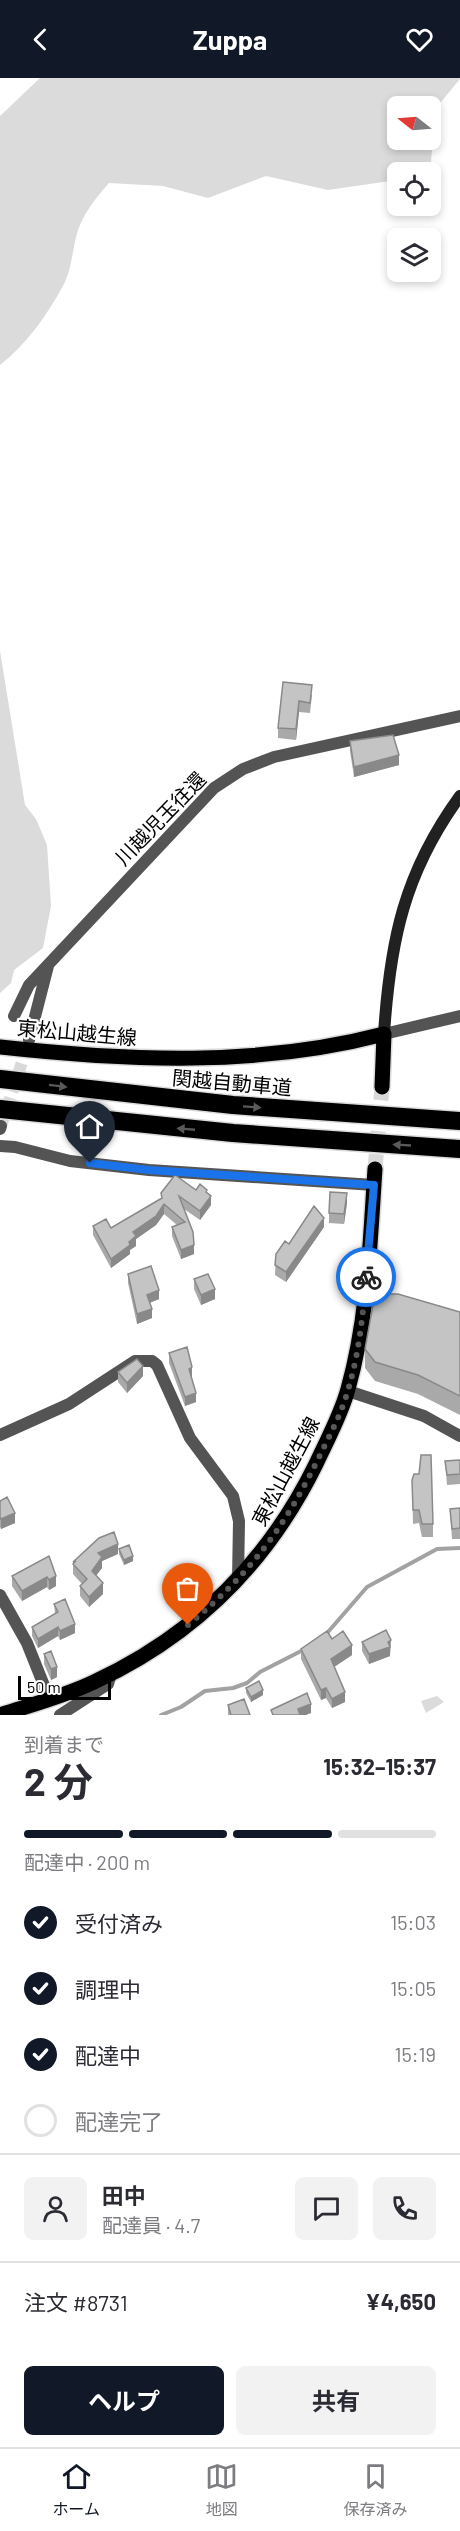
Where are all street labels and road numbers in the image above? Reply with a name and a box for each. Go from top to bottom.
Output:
street label: 川越児玉往還 [110,767,210,869]
street label: 東松山越生線 [16,1015,138,1049]
street label: 関越自動車道 [171,1065,293,1099]
street label: 東松山越生線 [246,1412,324,1530]

